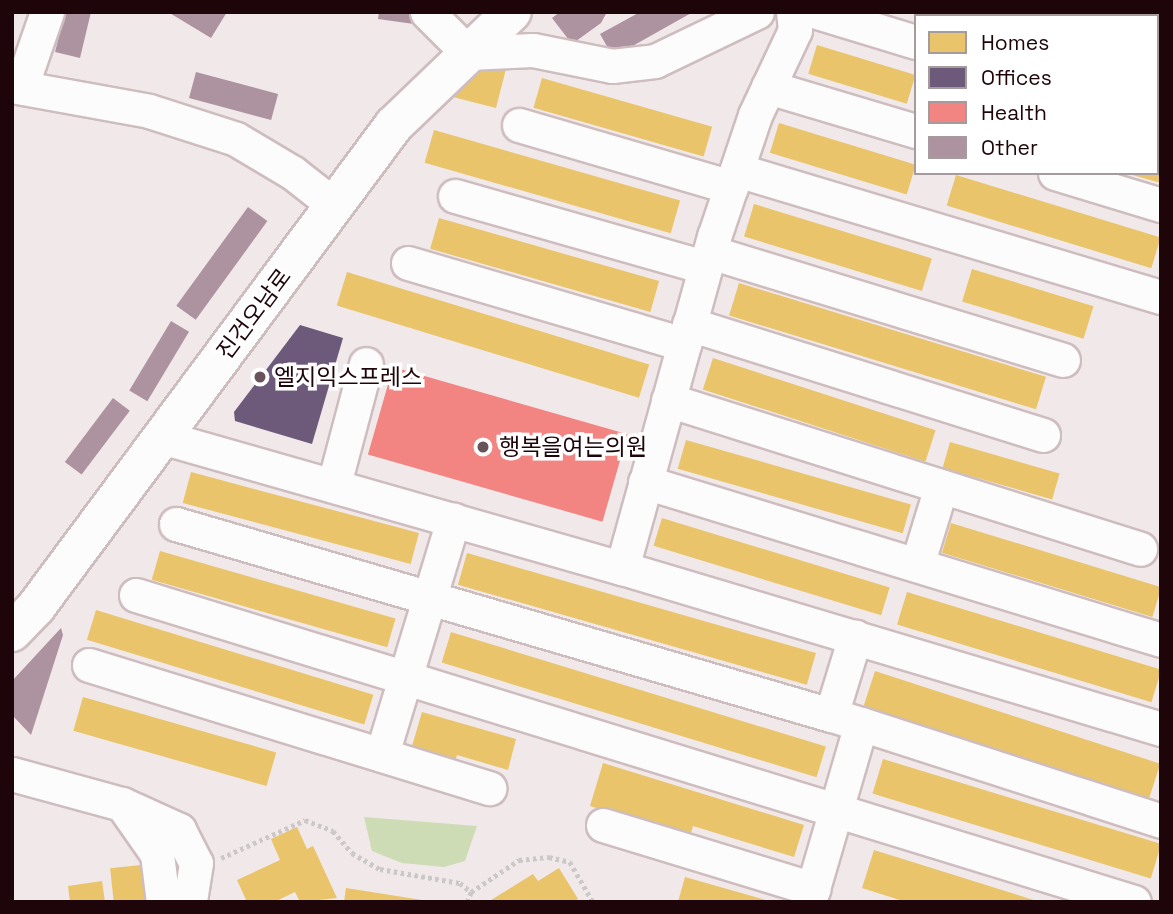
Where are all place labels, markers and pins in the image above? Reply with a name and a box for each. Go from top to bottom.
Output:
place label: 엘지익스프레스 [274,363,422,391]
marker: 엘지익스프레스 [252,369,268,385]
place label: 행복을여는의원 [499,433,647,461]
marker: 행복을여는의원 [473,437,493,457]

